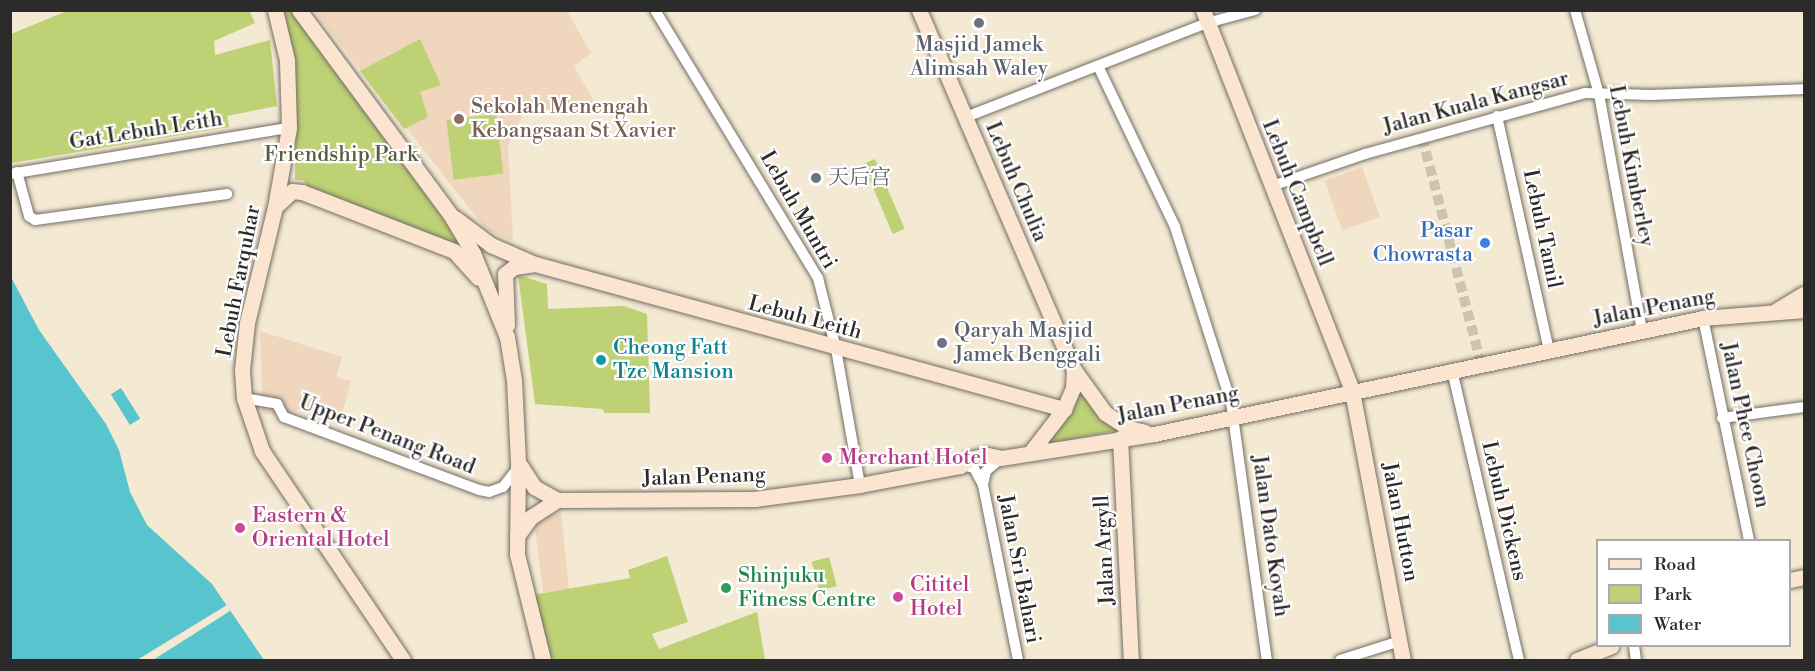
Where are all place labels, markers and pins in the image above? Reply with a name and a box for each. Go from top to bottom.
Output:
marker: Masjid Jamek Alimsah Waley [972,16,986,30]
place label: Masjid Jamek Alimsah Waley [910,32,1048,82]
place label: Sekolah Menengah Kebangsaan St Xavier [471,94,676,144]
marker: Sekolah Menengah Kebangsaan St Xavier [452,112,466,126]
place label: 天后宫 [828,165,891,191]
marker: 天后宫 [809,171,823,185]
place label: Pasar Chowrasta [1373,218,1473,268]
marker: Pasar Chowrasta [1478,236,1492,250]
place label: Qaryah Masjid Jamek Benggali [954,318,1101,368]
place label: Cheong Fatt Tze Mansion [613,335,734,385]
marker: Qaryah Masjid Jamek Benggali [935,336,949,350]
marker: Cheong Fatt Tze Mansion [594,353,608,367]
place label: Merchant Hotel [839,445,987,471]
marker: Merchant Hotel [820,451,834,465]
place label: Eastern & Oriental Hotel [252,503,389,553]
marker: Eastern & Oriental Hotel [233,521,247,535]
place label: Shinjuku Fitness Centre [738,563,876,613]
place label: Cititel Hotel [910,572,969,622]
marker: Shinjuku Fitness Centre [719,581,733,595]
marker: Cititel Hotel [891,590,905,604]

